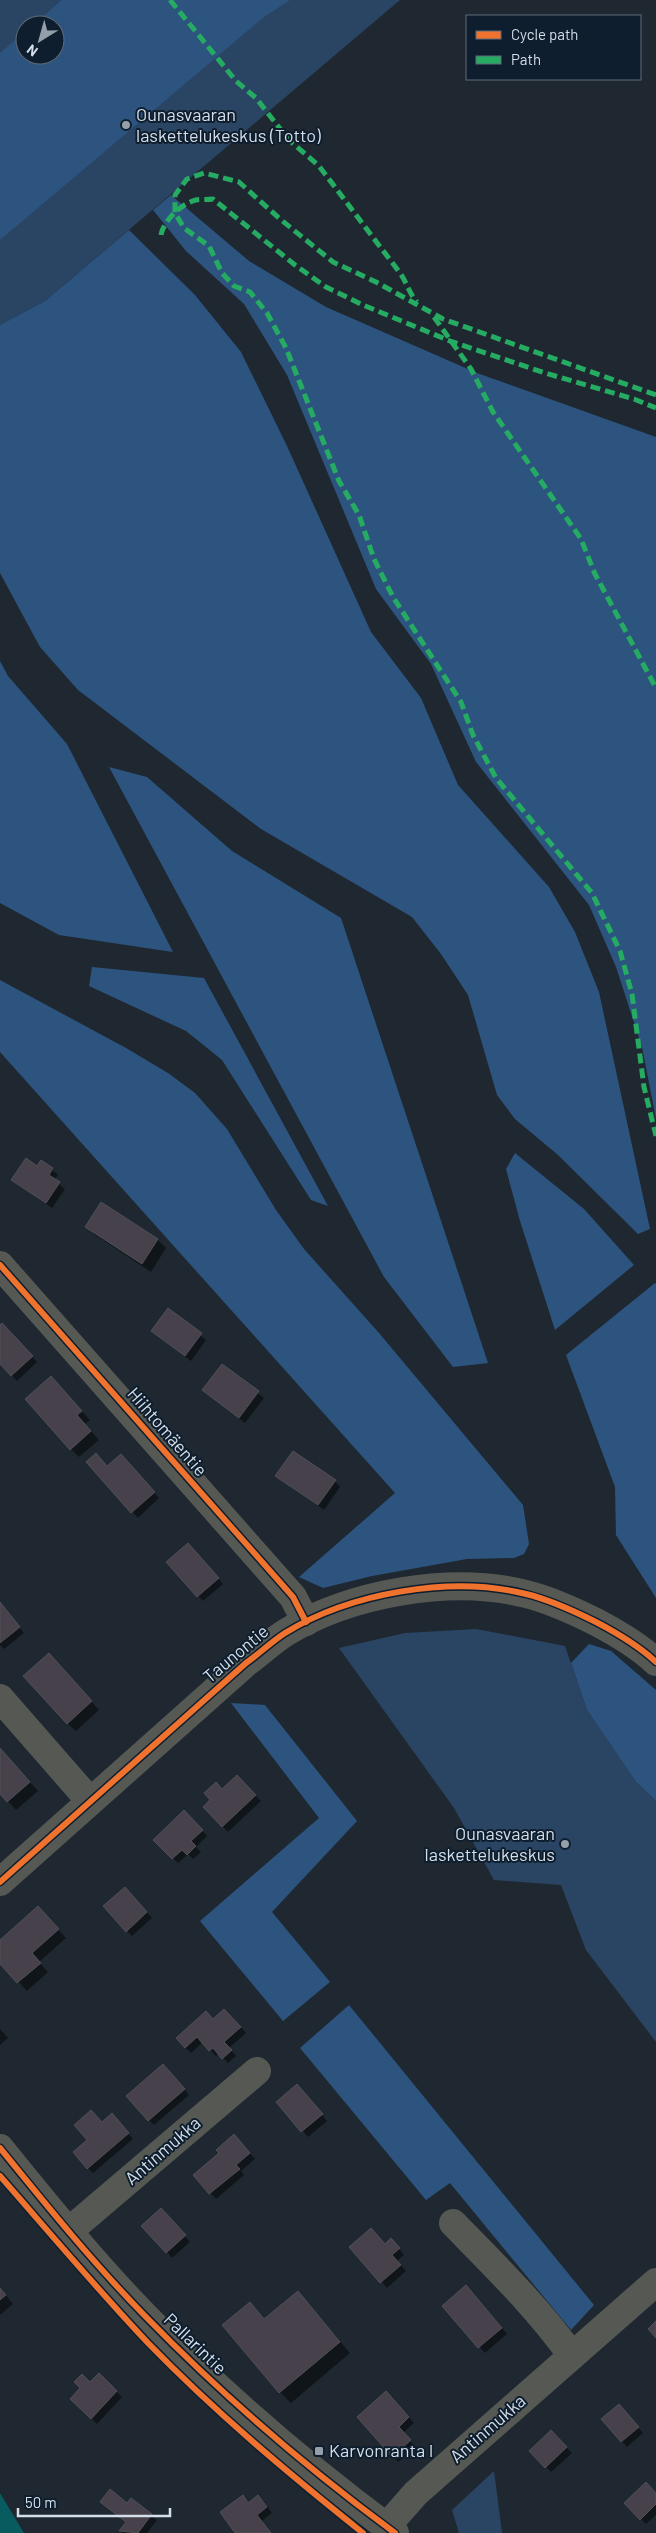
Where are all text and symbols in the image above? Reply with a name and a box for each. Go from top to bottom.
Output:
north arrow [15,15,65,65]
legend [466,15,641,80]
text: Cycle path [511,25,578,43]
text: N [23,41,41,60]
text: Path [511,50,541,68]
place label: Ounasvaaran laskettelukeskus (Totto) [136,103,321,146]
marker: Ounasvaaran laskettelukeskus (Totto) [120,119,132,131]
street label: Hiihtomäentie [123,1382,212,1480]
street label: Taunontie [198,1620,273,1687]
place label: Ounasvaaran laskettelukeskus [425,1822,555,1865]
marker: Ounasvaaran laskettelukeskus [559,1838,571,1850]
street label: Antinmukka [120,2111,205,2189]
street label: Pallarintie [160,2308,232,2379]
street label: Antinmukka [445,2389,530,2467]
place label: Karvonranta I [329,2439,433,2461]
marker: Karvonranta I [313,2445,325,2457]
scale bar [18,2486,170,2518]
text: 50 m [25,2493,57,2511]

